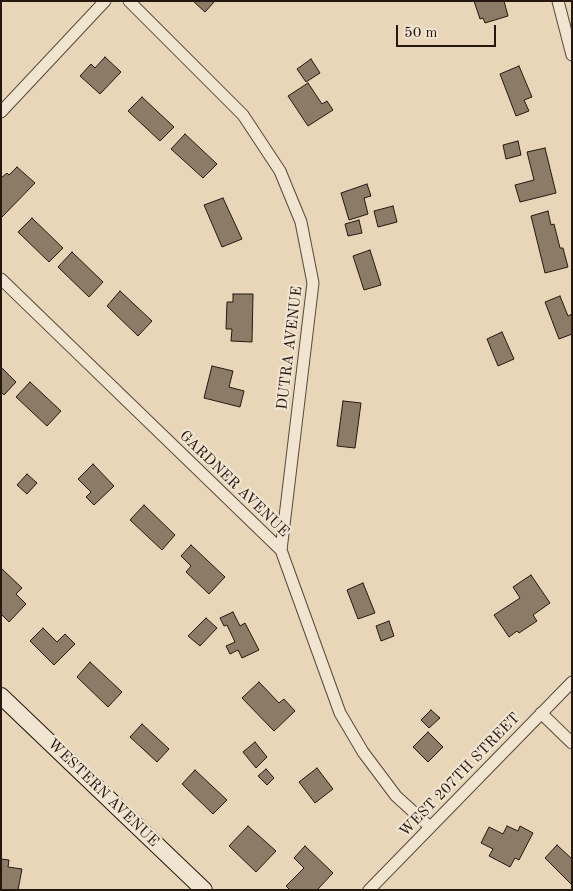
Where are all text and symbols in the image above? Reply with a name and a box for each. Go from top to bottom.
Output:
scale bar [398,15,498,47]
text: 50 m [404,26,438,41]
street label: DUTRA AVENUE [273,285,307,411]
street label: GARDNER AVENUE [175,427,293,541]
street label: WEST 207TH STREET [396,709,524,841]
street label: WESTERN AVENUE [44,735,162,851]

